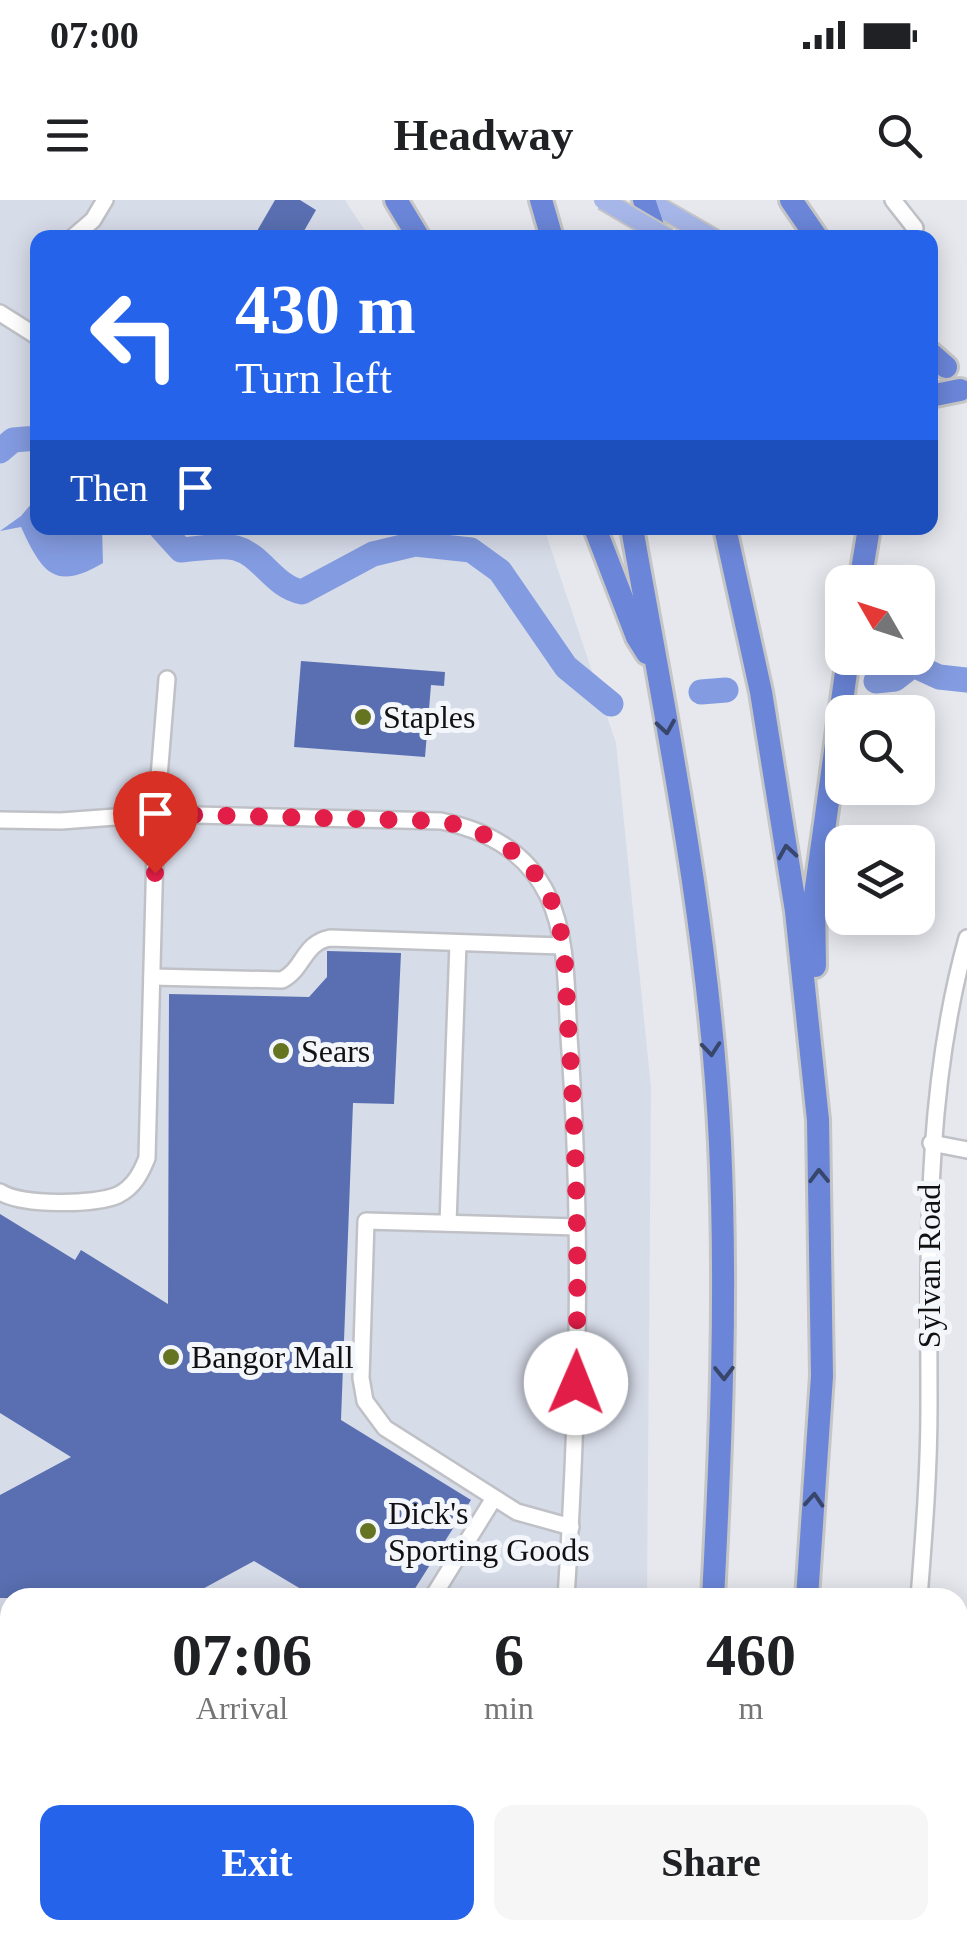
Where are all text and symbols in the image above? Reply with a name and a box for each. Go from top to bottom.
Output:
text: 07:00 [50,14,139,56]
icon: menu [40,108,95,163]
icon: search [872,108,927,163]
text: Headway [394,110,574,160]
icon: left [70,270,200,400]
text: 430 m [235,271,416,348]
text: Turn left [235,353,392,403]
icon: arrive [168,460,223,515]
text: Then [70,467,148,509]
north arrow [825,565,935,675]
map controls [825,565,935,935]
button: search [825,695,935,805]
place label: Staples [383,699,475,735]
marker: Staples [352,706,374,728]
one-way arrow [655,719,676,735]
pin [113,771,198,874]
icon: arrive [128,786,183,841]
button: layers [825,825,935,935]
one-way arrow [777,844,798,861]
place label: Sears [301,1033,370,1069]
marker: Sears [270,1040,292,1062]
one-way arrow [700,1041,722,1057]
one-way arrow [808,1167,830,1182]
street label: Sylvan Road [911,1184,947,1348]
position arrow [524,1331,628,1435]
place label: Bangor Mall [191,1339,354,1375]
marker: Bangor Mall [160,1346,182,1368]
one-way arrow [713,1366,734,1382]
one-way arrow [803,1492,824,1508]
place label: Dick's Sporting Goods [388,1495,590,1568]
marker: Dick's Sporting Goods [357,1520,379,1542]
text: 07:06 [172,1622,312,1688]
text: 6 [494,1622,524,1688]
text: 460 [706,1622,796,1688]
text: Arrival [196,1690,288,1726]
text: min [484,1690,534,1726]
text: m [738,1690,763,1726]
button: Exit [40,1805,474,1920]
button: Share [494,1805,928,1920]

